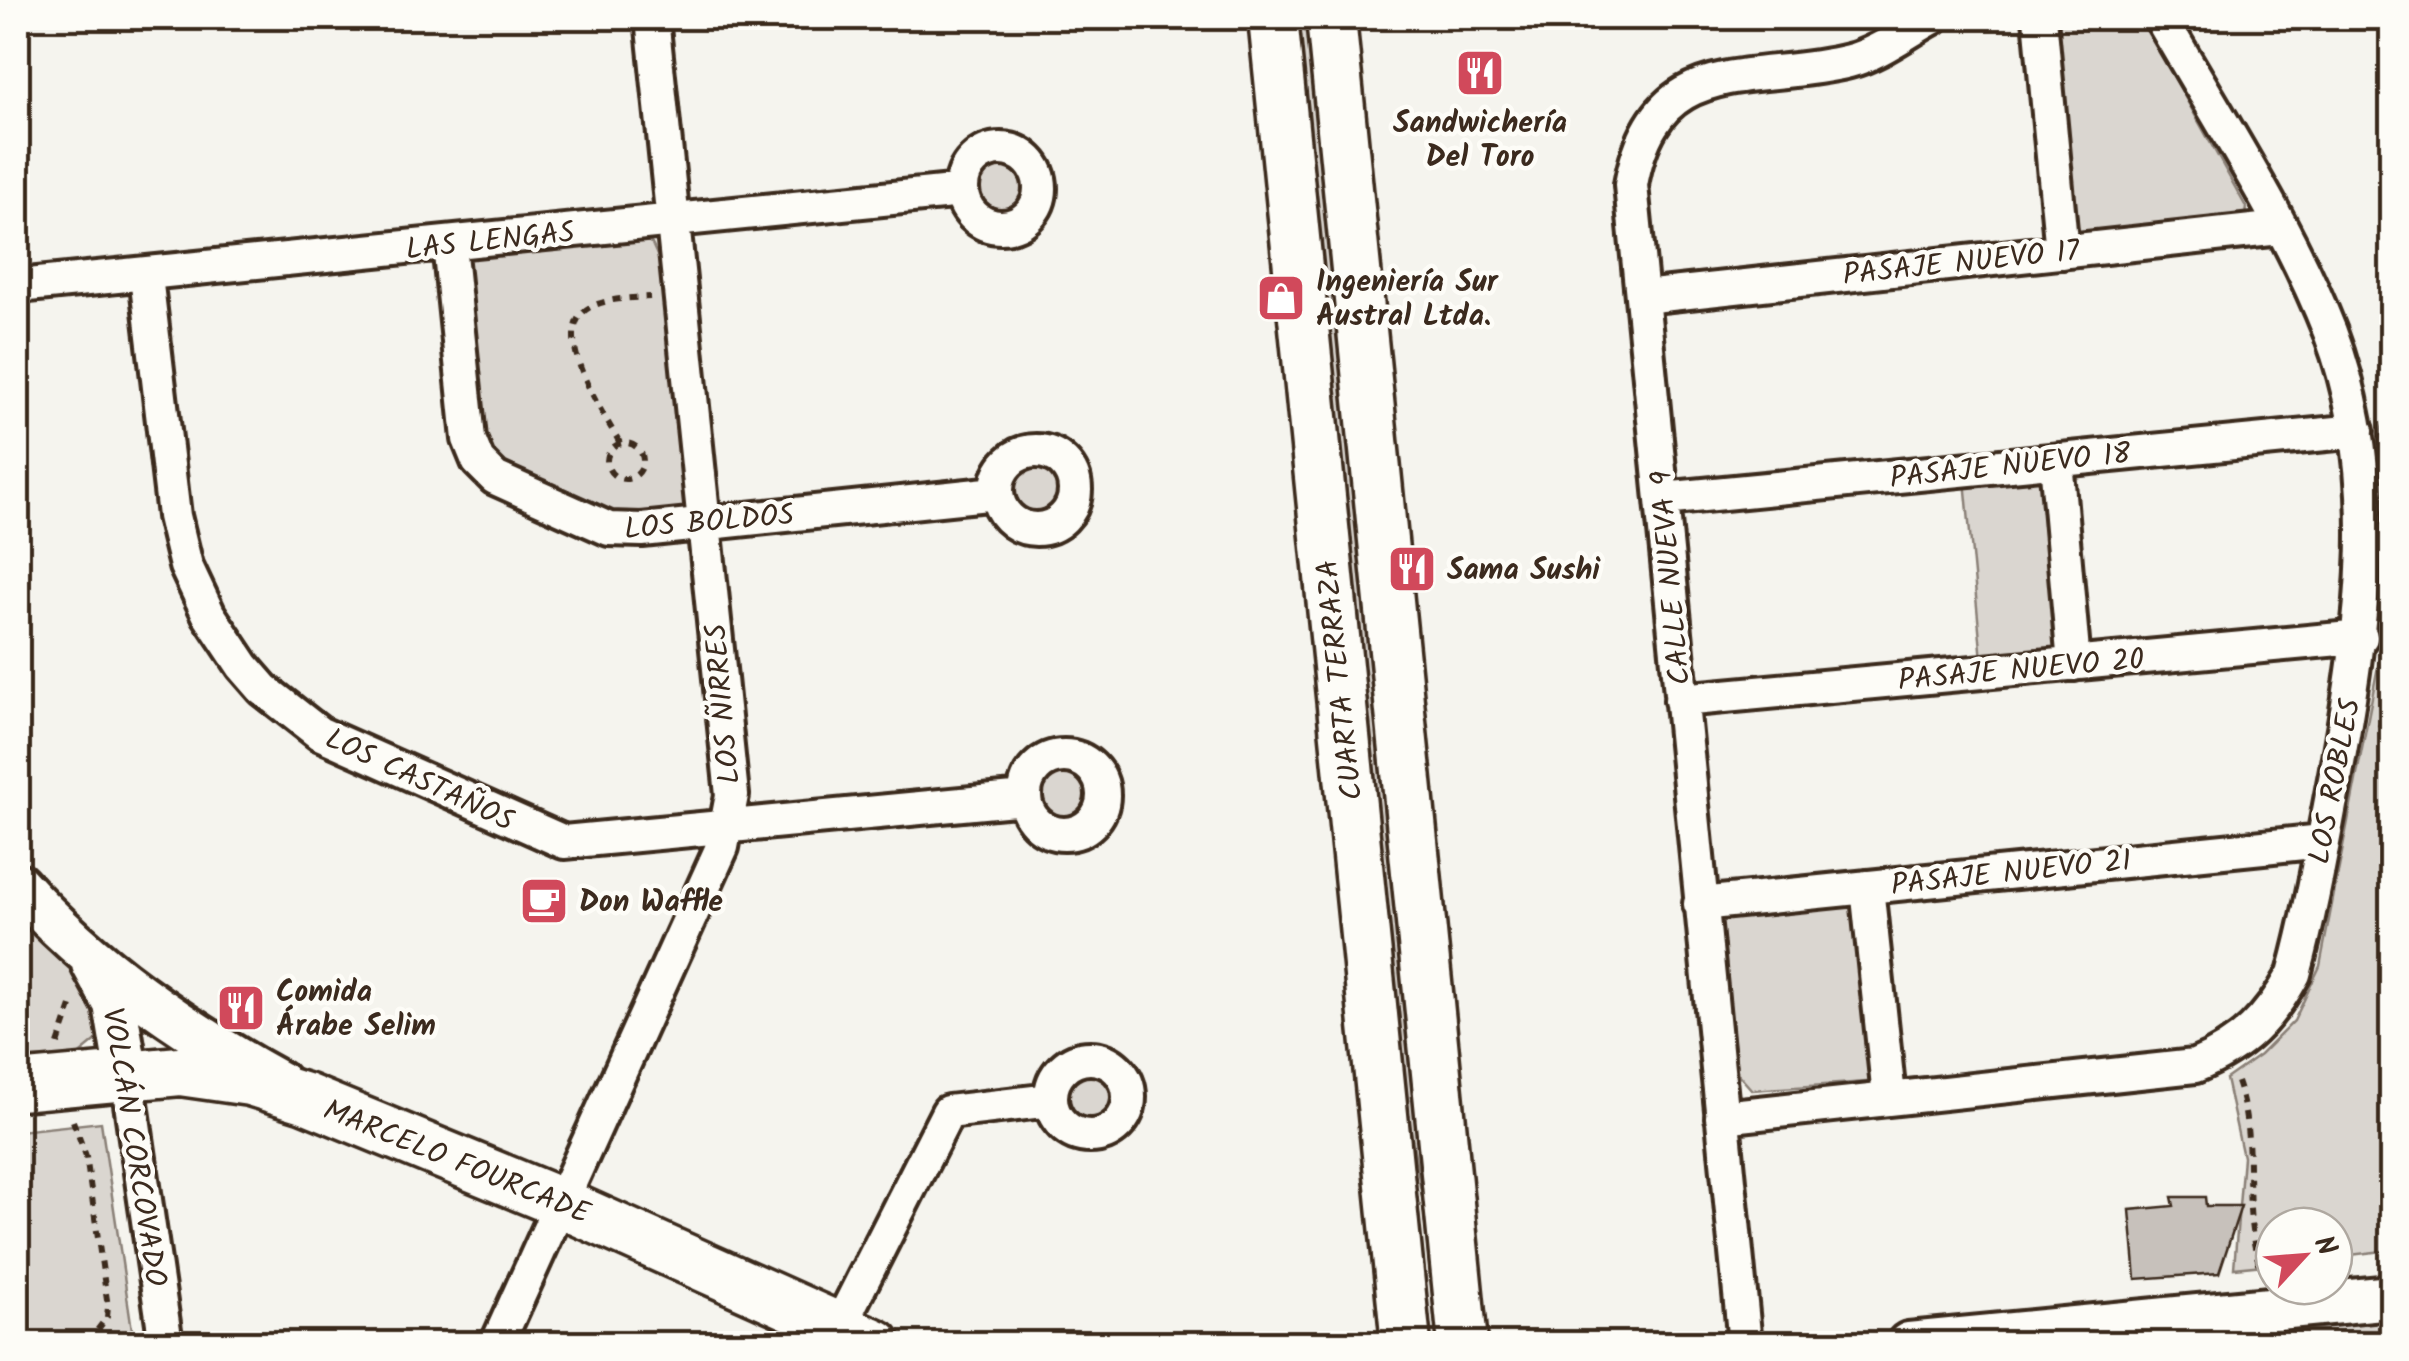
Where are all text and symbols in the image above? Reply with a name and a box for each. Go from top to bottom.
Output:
restaurant icon: Sandwichería Del Toro [1454,47,1506,99]
place label: Sandwichería Del Toro [1393,100,1567,182]
street label: LAS LENGAS [404,209,577,275]
street label: PASAJE NUEVO 17 [1840,228,2083,300]
place label: Ingeniería Sur Austral Ltda. [1316,259,1499,341]
shop icon: Ingeniería Sur Austral Ltda. [1255,272,1307,324]
street label: PASAJE NUEVO 18 [1887,430,2134,504]
street label: CALLE NUEVA 9 [1639,468,1705,687]
street label: LOS BOLDOS [622,492,796,554]
restaurant icon: Sama Sushi [1386,543,1438,595]
place label: Sama Sushi [1447,547,1601,595]
street label: CUARTA TERRAZA [1304,557,1377,802]
street label: LOS ÑIRRES [693,622,755,786]
street label: PASAJE NUEVO 20 [1896,636,2146,706]
street label: LOS ROBLES [2296,694,2376,868]
street label: LOS CASTAÑOS [317,716,522,846]
street label: PASAJE NUEVO 21 [1889,838,2134,910]
cafe icon: Don Waffle [518,875,570,927]
place label: Don Waffle [579,879,723,927]
place label: Comida Árabe Selim [276,969,436,1051]
restaurant icon: Comida Árabe Selim [215,982,267,1034]
street label: VOLCÁN CORCOVADO [87,1005,179,1290]
street label: MARCELO FOURCADE [315,1087,598,1239]
north arrow [2254,1206,2354,1306]
text: N [2300,1228,2348,1264]

